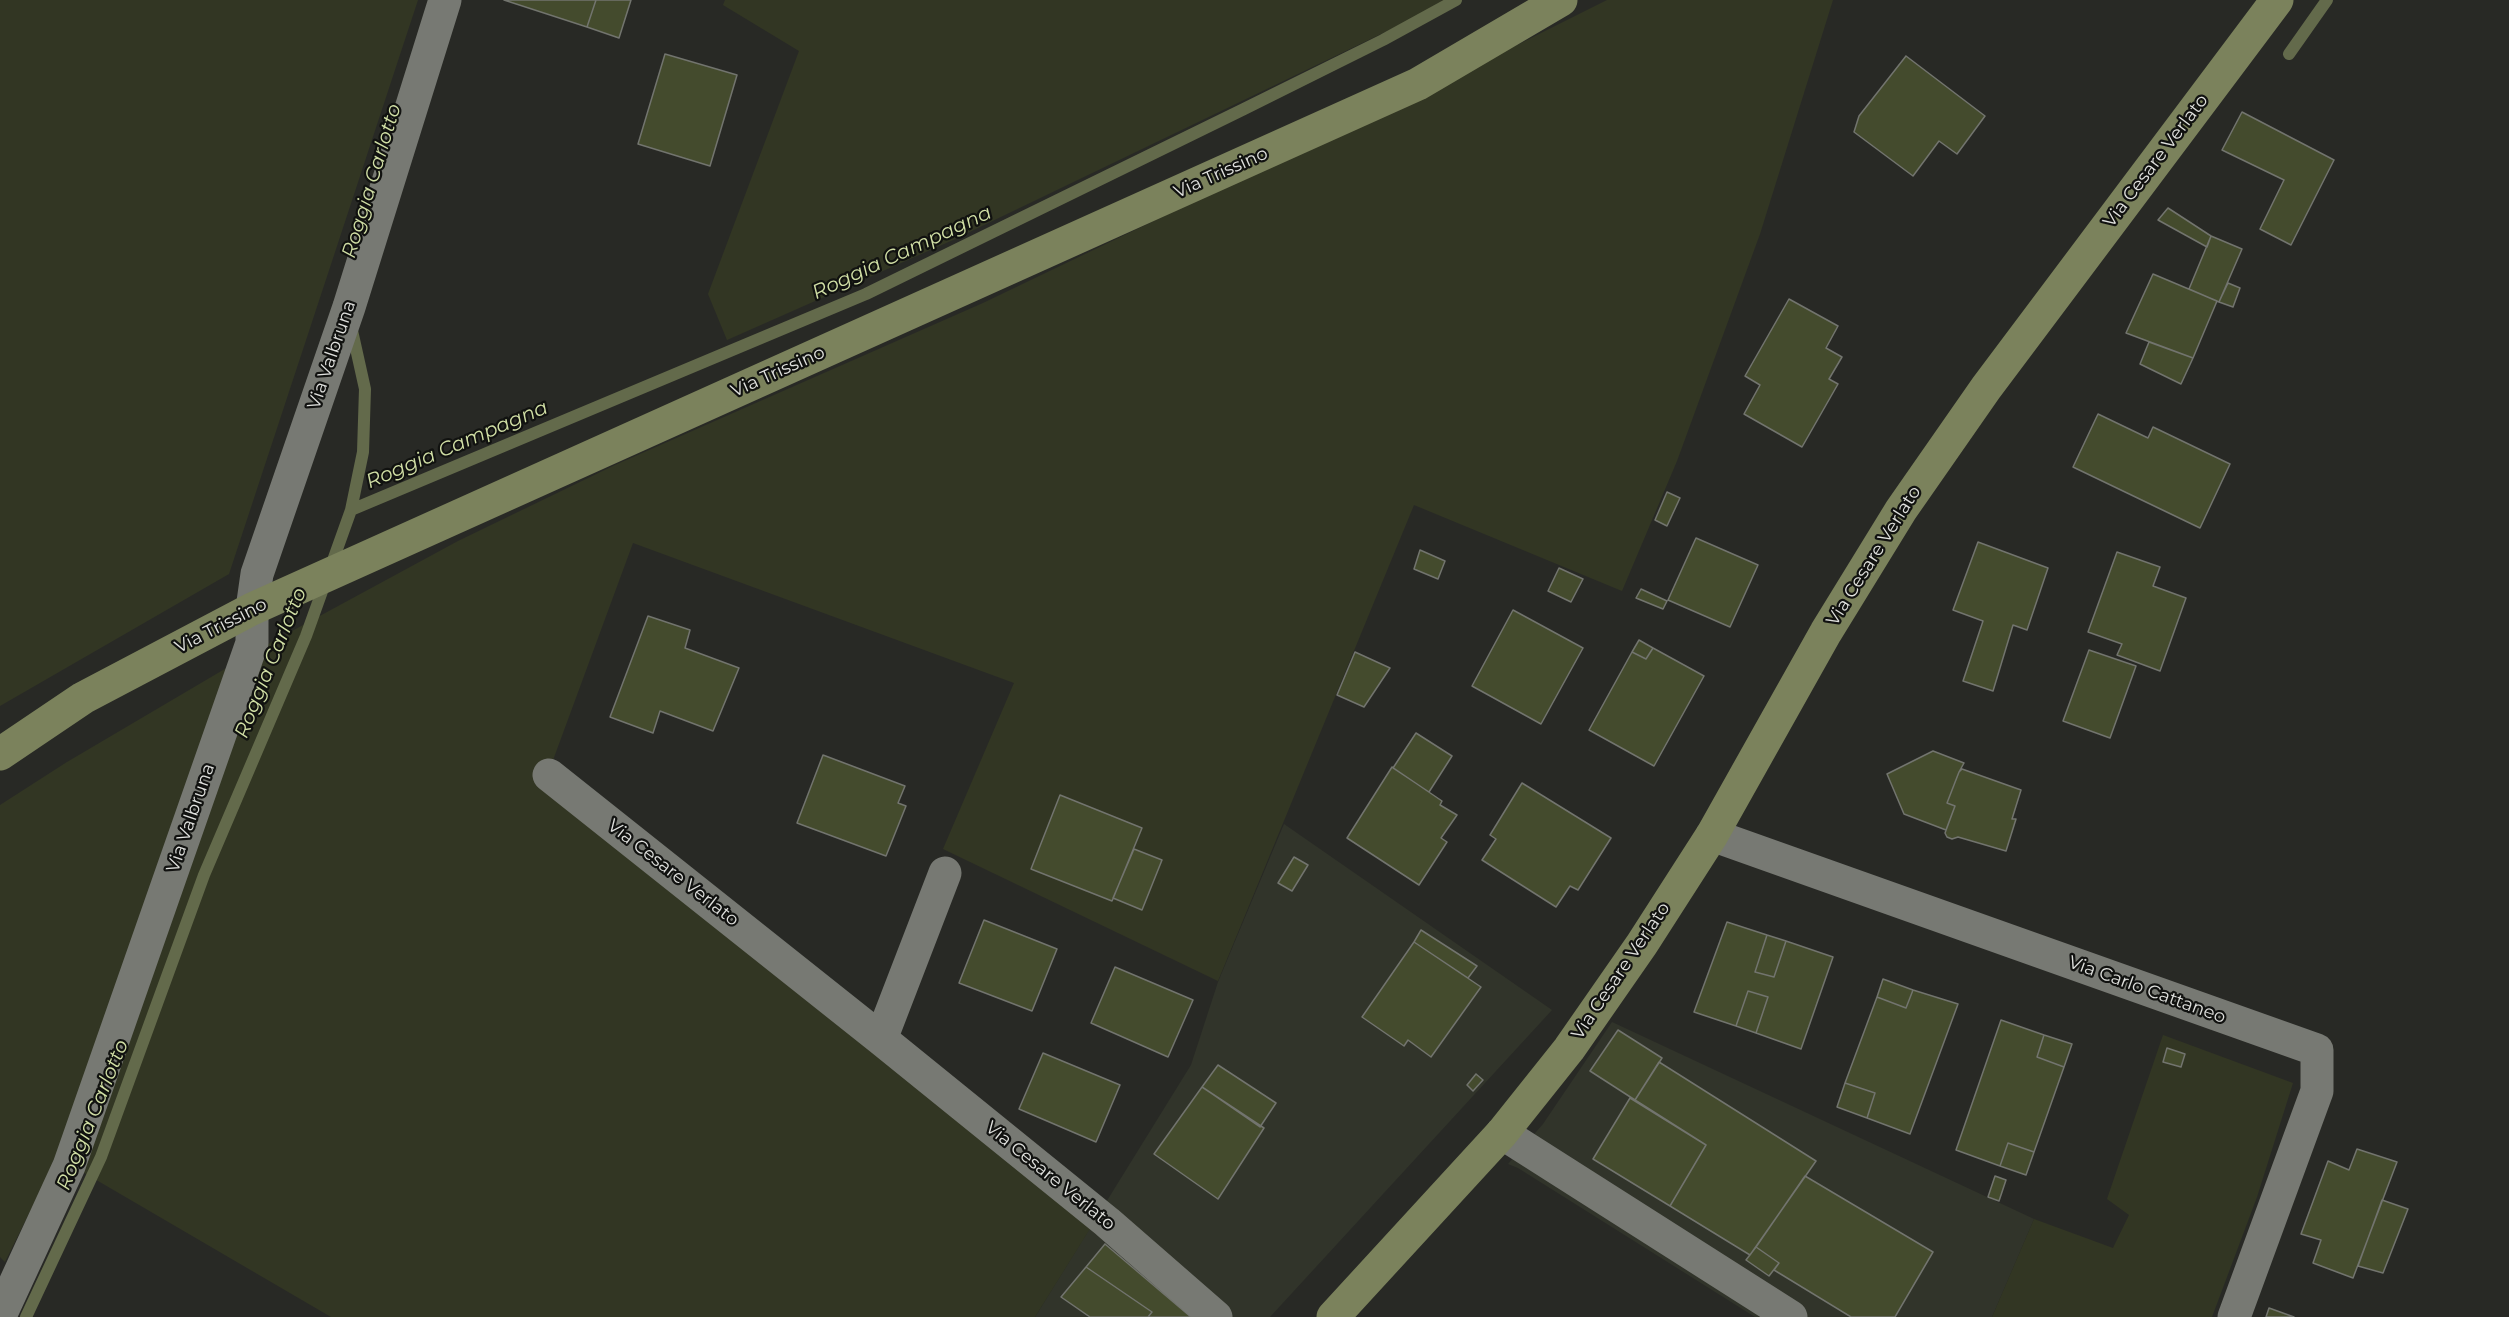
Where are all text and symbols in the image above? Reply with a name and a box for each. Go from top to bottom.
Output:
street label: Via Cesare Verlato [2099,90,2213,232]
water label: Roggia Carlotto [337,101,407,261]
street label: Via Trissino [1171,143,1271,203]
water label: Roggia Campagna [808,201,996,305]
street label: Via Valbruna [303,298,361,412]
street label: Via Trissino [728,342,828,402]
water label: Roggia Campagna [362,396,552,494]
street label: Via Cesare Verlato [1822,482,1926,630]
water label: Roggia Carlotto [230,584,312,742]
street label: Via Trissino [171,594,271,658]
street label: Via Valbruna [162,761,220,875]
street label: Via Cesare Verlato [603,815,743,931]
street label: Via Cesare Verlato [1567,898,1675,1044]
street label: Via Carlo Cattaneo [2065,952,2229,1028]
water label: Roggia Carlotto [52,1036,134,1194]
street label: Via Cesare Verlato [981,1117,1119,1235]

